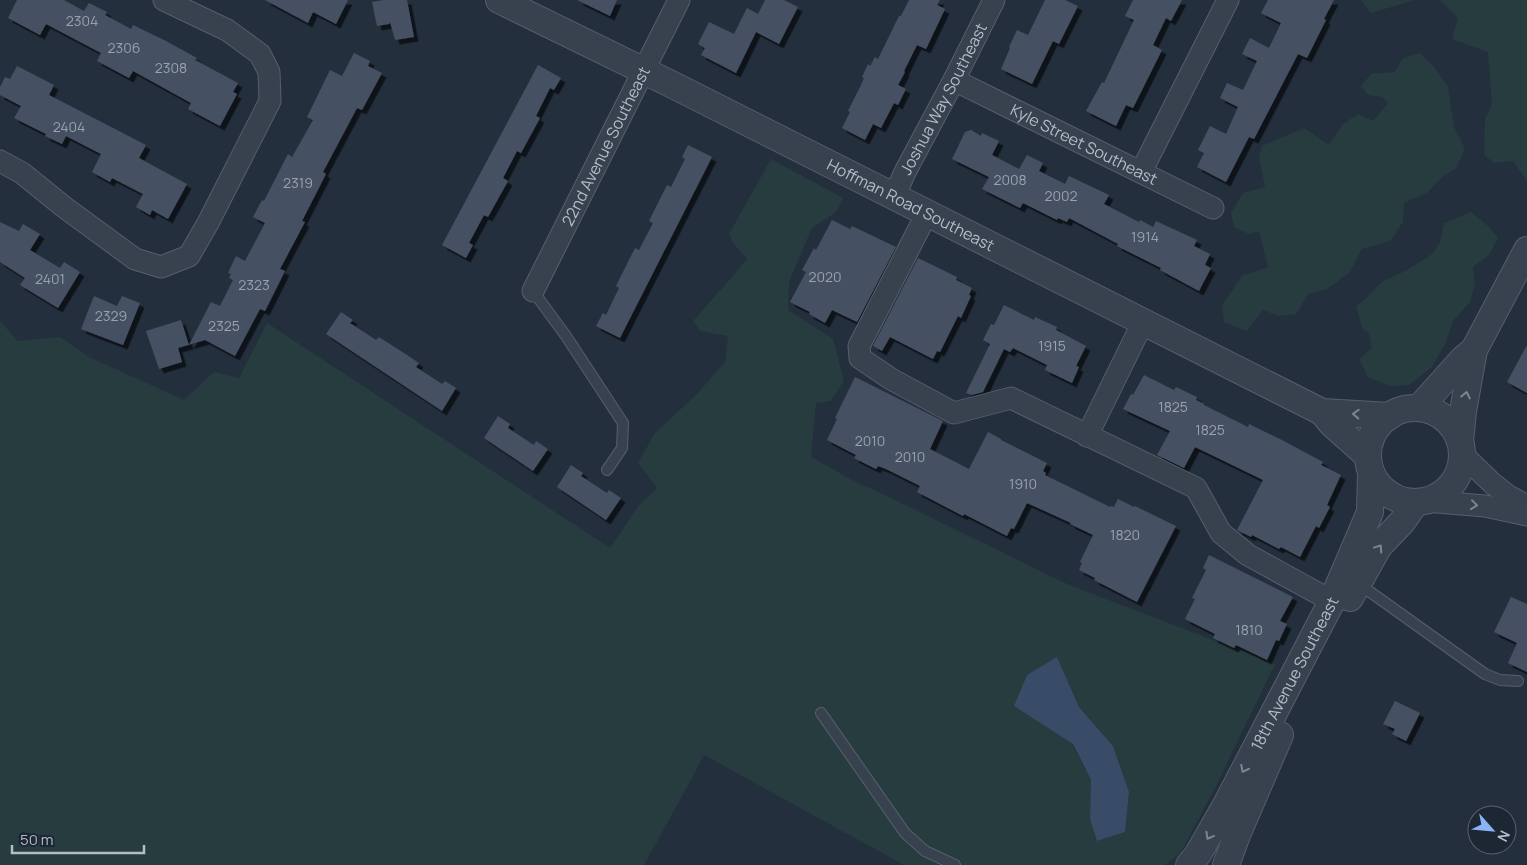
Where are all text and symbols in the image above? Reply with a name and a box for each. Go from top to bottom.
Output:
house number: 2304 [66,11,98,30]
street label: Joshua Way Southeast [895,19,992,179]
house number: 2306 [108,38,140,57]
house number: 2308 [155,58,187,77]
street label: 22nd Avenue Southeast [556,63,655,230]
street label: Kyle Street Southeast [1007,99,1161,190]
house number: 2404 [53,117,85,136]
street label: Hoffman Road Southeast [823,153,998,256]
house number: 2008 [993,170,1027,189]
house number: 2319 [283,173,313,192]
house number: 2002 [1044,186,1078,205]
house number: 1914 [1131,227,1159,246]
house number: 2020 [808,267,842,286]
house number: 2401 [35,269,65,288]
house number: 2323 [238,275,270,294]
house number: 2329 [95,306,127,325]
house number: 2325 [208,316,240,335]
house number: 1915 [1038,336,1066,355]
one-way arrow [1460,391,1471,400]
house number: 1825 [1158,397,1188,416]
one-way arrow [1351,408,1359,419]
house number: 1825 [1195,420,1225,439]
house number: 2010 [855,431,885,450]
house number: 2010 [895,447,925,466]
house number: 1910 [1009,474,1037,493]
one-way arrow [1471,499,1479,510]
house number: 1820 [1110,525,1140,544]
one-way arrow [1372,544,1382,553]
street label: 18th Avenue Southeast [1245,593,1344,754]
house number: 1810 [1235,620,1263,639]
one-way arrow [1240,764,1250,773]
north arrow [1467,805,1517,855]
scale bar [12,822,145,854]
text: N [1493,827,1515,845]
text: 50 m [20,829,54,850]
one-way arrow [1205,830,1215,839]

